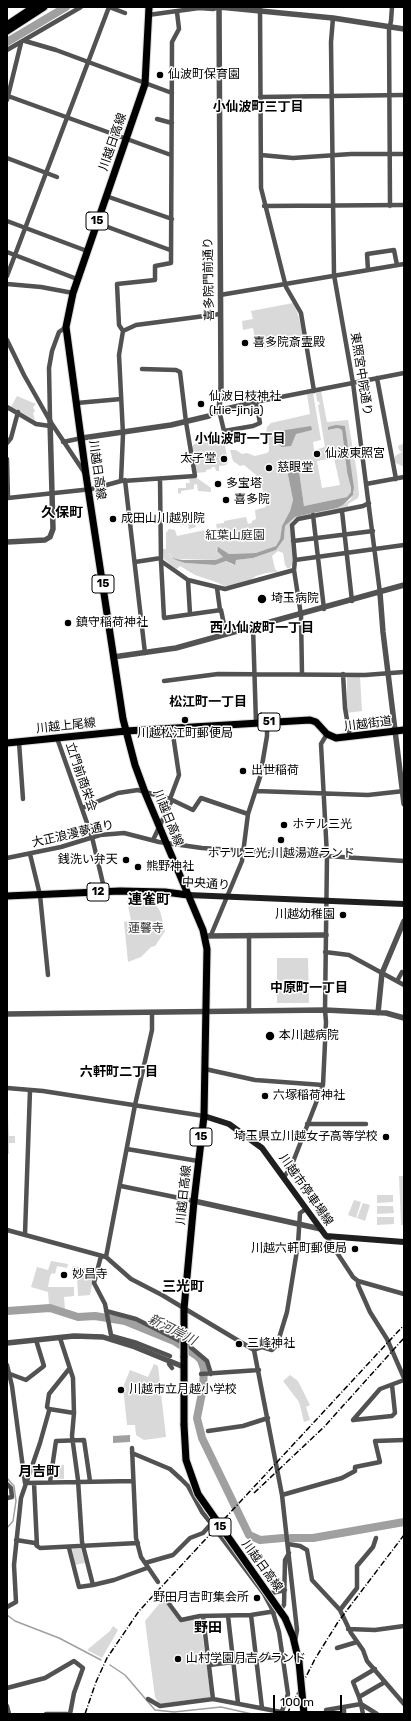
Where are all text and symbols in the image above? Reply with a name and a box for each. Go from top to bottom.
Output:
place label: 仙波町保育園 [168,68,240,82]
marker: 仙波町保育園 [155,70,165,80]
district label: 小仙波町三丁目 [213,99,303,115]
street label: 川越日高線 [96,111,130,173]
road number: 15 [86,212,108,230]
street label: 喜多院門前通り [201,237,217,321]
street label: 東照宮中院通り [347,331,375,417]
place label: 喜多院斎霊殿 [253,336,325,350]
marker: 喜多院斎霊殿 [240,338,250,348]
place label: 仙波日枝神社 (Hie-jinja) [209,390,281,418]
marker: 仙波日枝神社 (Hie-jinja) [196,399,206,409]
district label: 小仙波町一丁目 [195,431,285,447]
street label: 川越日高線 [86,439,108,501]
place label: 仙波東照宮 [325,447,385,461]
marker: 仙波東照宮 [312,449,322,459]
place label: 太子堂 [180,452,216,466]
marker: 太子堂 [219,454,229,464]
place label: 慈眼堂 [277,461,313,475]
marker: 慈眼堂 [264,463,274,473]
place label: 多宝塔 [226,477,262,491]
marker: 多宝塔 [213,479,223,489]
place label: 喜多院 [234,493,270,507]
marker: 喜多院 [221,495,231,505]
district label: 久保町 [41,505,83,521]
place label: 成田山川越別院 [121,512,205,526]
marker: 成田山川越別院 [108,514,118,524]
park label: 紅葉山庭園 [205,529,265,543]
road number: 15 [92,575,114,593]
place label: 埼玉病院 [271,592,319,606]
marker: 埼玉病院 [256,593,268,605]
place label: 鎮守稲荷神社 [76,616,148,630]
marker: 鎮守稲荷神社 [63,618,73,628]
district label: 西小仙波町一丁目 [210,620,314,636]
district label: 松江町一丁目 [169,694,247,710]
road number: 51 [258,713,280,731]
street label: 川越街道 [343,714,393,734]
marker: 川越松江町郵便局 [180,715,190,725]
street label: 川越上尾線 [35,716,97,736]
place label: 川越松江町郵便局 [137,727,233,741]
street label: 立門前商栄会 [62,741,100,813]
place label: 出世稲荷 [251,764,299,778]
marker: 出世稲荷 [238,766,248,776]
street label: 川越日高線 [150,787,186,849]
street label: 大正浪漫夢通り [30,818,116,850]
place label: ホテル三光 [292,818,352,832]
marker: ホテル三光 [279,820,289,830]
marker: ホテル三光;川越湯遊ランド [276,835,286,845]
place label: ホテル三光;川越湯遊ランド [207,847,355,861]
place label: 銭洗い弁天 [58,853,118,867]
marker: 銭洗い弁天 [121,855,131,865]
place label: 熊野神社 [146,860,194,874]
marker: 熊野神社 [133,862,143,872]
street label: 中央通り [182,875,230,893]
road number: 12 [87,883,109,901]
district label: 連雀町 [128,892,170,908]
place label: 川越幼稚園 [275,908,335,922]
marker: 川越幼稚園 [338,910,348,920]
park label: 蓮馨寺 [128,922,164,936]
district label: 中原町一丁目 [270,980,348,996]
place label: 本川越病院 [279,1029,339,1043]
marker: 本川越病院 [264,1030,276,1042]
district label: 六軒町二丁目 [80,1064,158,1080]
place label: 六塚稲荷神社 [273,1089,345,1103]
marker: 六塚稲荷神社 [260,1091,270,1101]
road number: 15 [190,1128,212,1146]
place label: 埼玉県立川越女子高等学校 [234,1130,378,1144]
marker: 埼玉県立川越女子高等学校 [381,1132,391,1142]
street label: 川越市停車場線 [276,1151,336,1229]
street label: 川越日高線 [174,1164,194,1226]
place label: 川越六軒町郵便局 [251,1242,347,1256]
marker: 川越六軒町郵便局 [350,1244,360,1254]
place label: 妙昌寺 [72,1268,108,1282]
marker: 妙昌寺 [59,1270,69,1280]
district label: 三光町 [162,1279,204,1295]
water label: 新河岸川 [145,1311,199,1349]
place label: 三峰神社 [247,1337,295,1351]
marker: 三峰神社 [234,1339,244,1349]
place label: 川越市立月越小学校 [129,1383,237,1397]
marker: 川越市立月越小学校 [116,1385,126,1395]
district label: 月吉町 [18,1464,60,1480]
road number: 15 [209,1518,231,1536]
street label: 川越日高線 [239,1537,285,1595]
place label: 野田月吉町集会所 [153,1591,249,1605]
marker: 野田月吉町集会所 [252,1593,262,1603]
district label: 野田 [194,1620,222,1636]
place label: 山村学園月吉グランド [186,1652,306,1666]
marker: 山村学園月吉グランド [173,1654,183,1664]
scale bar [275,1687,344,1713]
text: 100 m [280,1695,314,1709]

